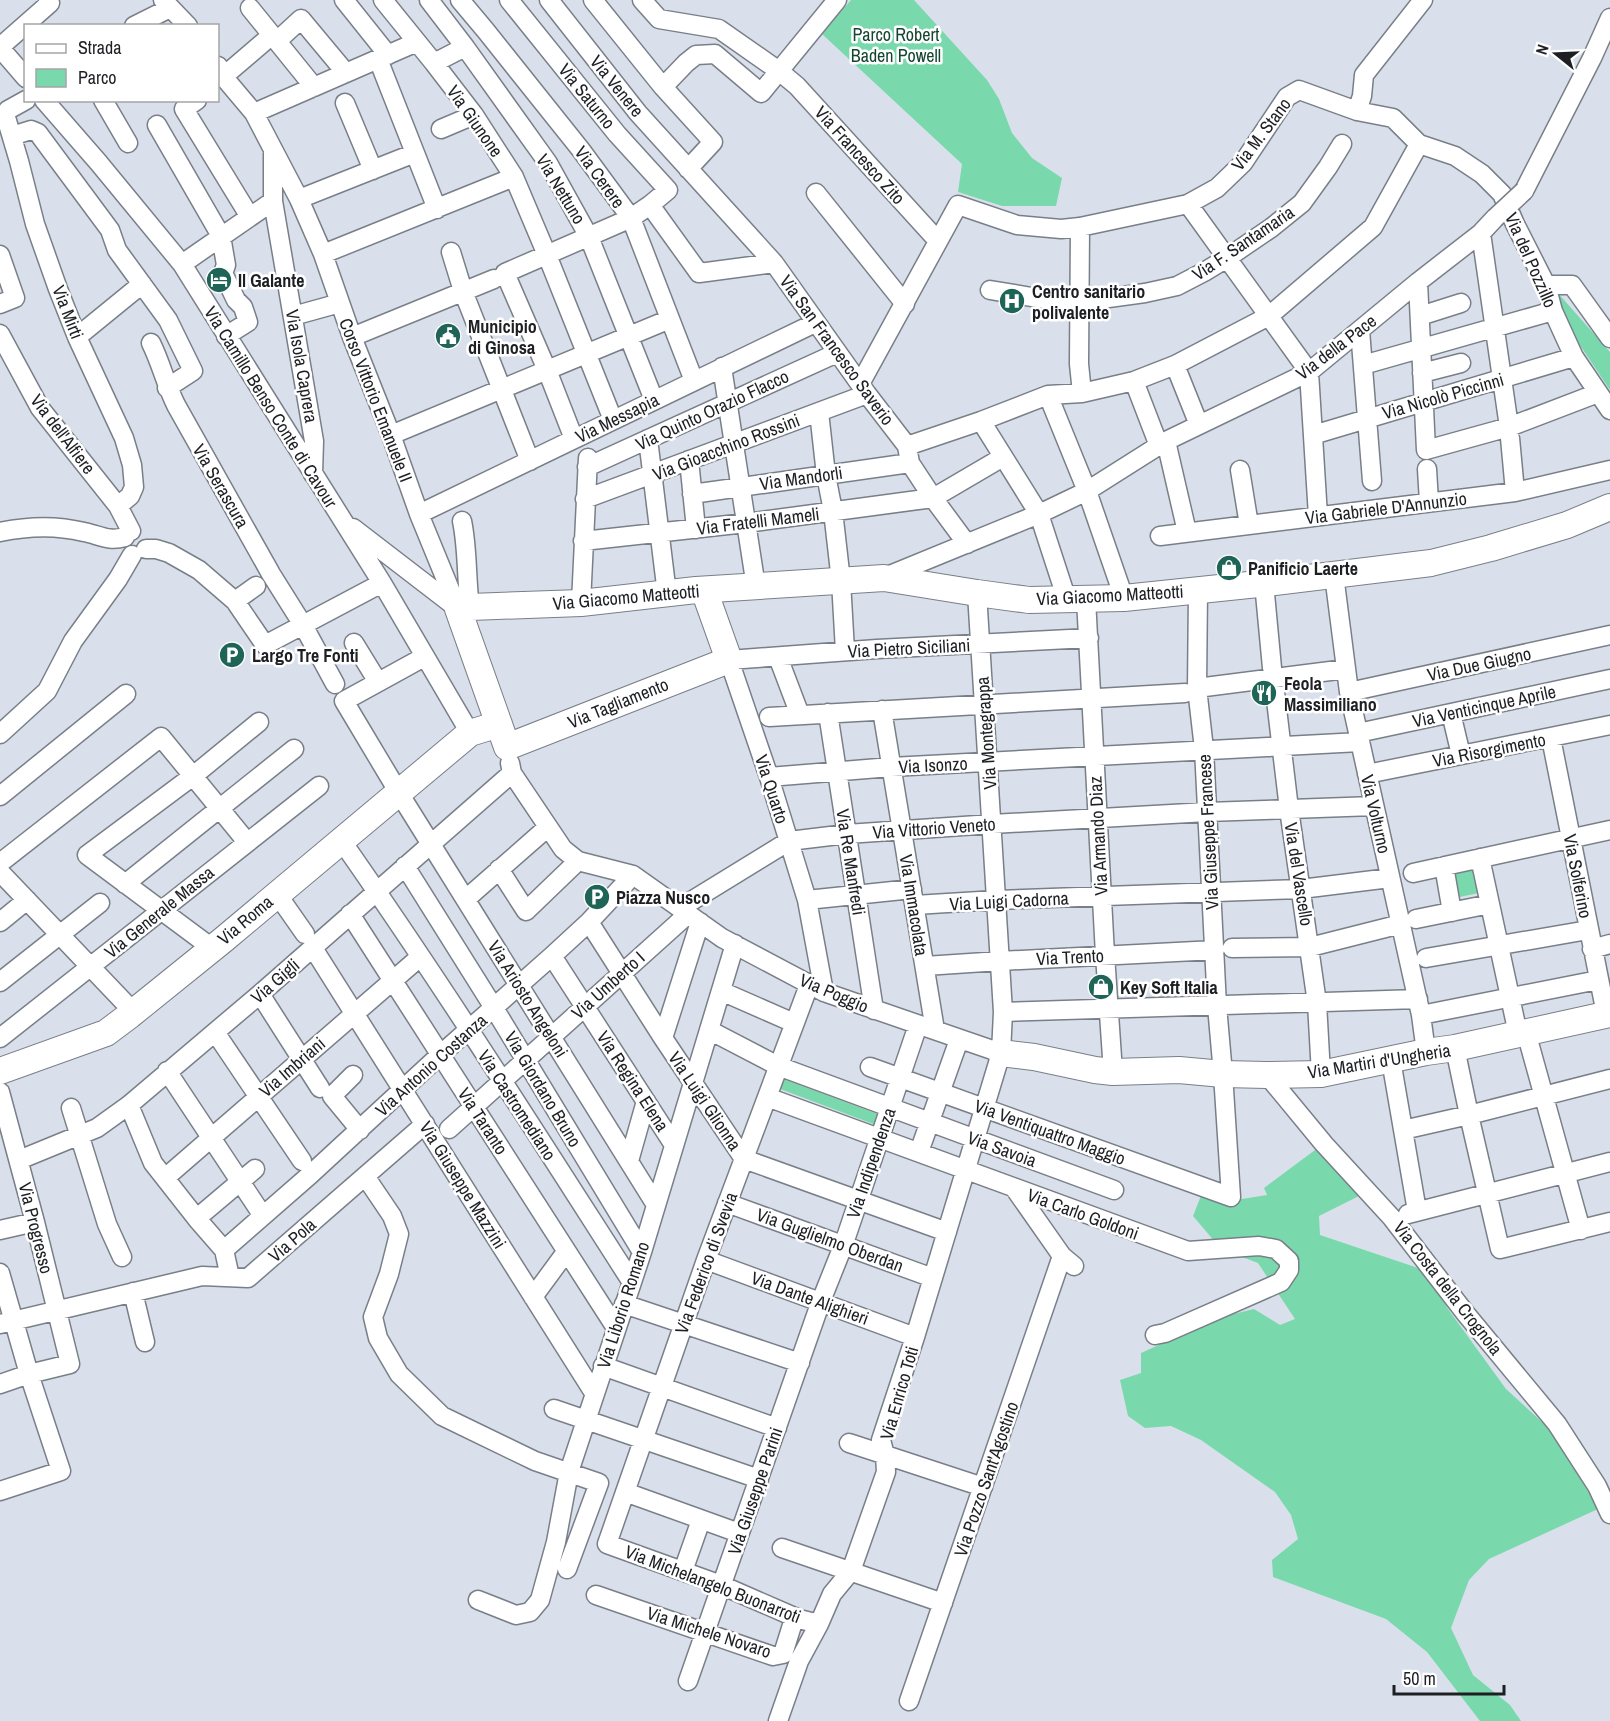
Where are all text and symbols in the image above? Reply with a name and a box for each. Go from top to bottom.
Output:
park label: Parco Robert Baden Powell [851,22,941,68]
legend [24,24,219,102]
north arrow [1526,24,1586,84]
text: Strada [78,35,122,60]
text: N [1530,41,1554,57]
street label: Via Venere [584,50,650,122]
street label: Via Saturno [553,58,621,134]
text: Parco [78,65,117,90]
street label: Via Giunone [441,80,509,162]
street label: Via M. Stano [1225,92,1297,176]
street label: Via Francesco Zito [809,100,911,210]
street label: Via Cerere [569,141,631,213]
street label: Via Nettuno [530,149,592,229]
street label: Via F. Santamaria [1187,200,1299,286]
street label: Via del Pozzillo [1499,209,1563,311]
hotel icon: Il Galante [204,265,234,295]
place label: Il Galante [238,268,304,293]
street label: Via San Francesco Saverio [774,270,900,430]
place label: Centro sanitario polivalente [1032,279,1145,325]
street label: Via Mirti [46,282,90,342]
hospital icon: Centro sanitario polivalente [997,286,1027,316]
street label: Via Camillo Benso Conte di Cavour [199,301,344,513]
street label: Via Isola Caprera [280,307,324,425]
street label: Via della Pace [1291,308,1381,386]
street label: Corso Vittorio Emanuele II [333,314,419,486]
place label: Municipio di Ginosa [468,314,537,360]
public building icon: Municipio di Ginosa [433,321,463,351]
street label: Via Quinto Orazio Flacco [631,364,793,456]
street label: Via Nicolò Piccinni [1379,367,1507,425]
street label: Via Messapia [571,387,663,449]
street label: Via dell'Alfiere [25,389,101,479]
street label: Via Gioacchino Rossini [649,407,803,487]
street label: Via Serascura [187,439,255,533]
street label: Via Mandorli [758,460,844,496]
street label: Via Gabriele D'Annunzio [1304,486,1468,530]
street label: Via Fratelli Mameli [695,501,821,541]
shop icon: Panificio Laerte [1214,553,1244,583]
place label: Panificio Laerte [1248,556,1358,581]
street label: Via Giacomo Matteotti [551,578,701,616]
street label: Via Giacomo Matteotti [1036,579,1184,611]
street label: Via Pietro Siciliani [847,632,971,664]
parking icon: Largo Tre Fonti [217,640,247,670]
street label: Via Due Giugno [1425,641,1533,687]
place label: Largo Tre Fonti [252,643,359,668]
street label: Via Tagliamento [564,671,672,735]
place label: Feola Massimiliano [1284,671,1377,717]
street label: Via Montegrappa [970,676,1002,790]
restaurant icon: Feola Massimiliano [1249,678,1279,708]
street label: Via Venticinque Aprile [1410,679,1558,733]
street label: Via Risorgimento [1430,727,1548,773]
street label: Via Quarto [749,751,795,827]
street label: Via Isonzo [898,751,968,779]
street label: Via Giuseppe Francese [1191,754,1225,910]
street label: Via Volturno [1355,772,1397,856]
street label: Via Armando Diaz [1082,776,1114,896]
street label: Via Re Manfredi [830,807,872,917]
street label: Via Vittorio Veneto [872,811,996,845]
street label: Via del Vascello [1278,820,1320,928]
street label: Via Solferino [1558,832,1598,920]
street label: Via Immacolata [894,853,934,957]
street label: Via Generale Massa [99,860,219,964]
parking icon: Piazza Nusco [582,882,612,912]
place label: Piazza Nusco [616,885,710,910]
street label: Via Luigi Cadorna [949,885,1069,917]
street label: Via Roma [212,889,278,951]
street label: Via Ariosto Angeloni [482,936,574,1062]
street label: Via Trento [1035,943,1105,971]
street label: Via Umberto I [566,945,650,1025]
street label: Via Gigli [245,953,305,1009]
street label: Via Poggio [796,967,872,1019]
shop icon: Key Soft Italia [1086,972,1116,1002]
place label: Key Soft Italia [1120,975,1218,1000]
street label: Via Antonio Costanza [370,1008,492,1122]
street label: Via Giordano Bruno [499,1026,587,1152]
street label: Via Regina Elena [591,1026,675,1136]
street label: Via Imbriani [254,1031,330,1103]
street label: Via Martiri d'Ungheria [1306,1037,1452,1085]
street label: Via Castromediano [472,1045,562,1165]
street label: Via Luigi Glionna [663,1046,747,1156]
street label: Via Taranto [452,1083,514,1159]
street label: Via Ventiquattro Maggio [971,1093,1129,1171]
street label: Via Indipendenza [840,1104,902,1222]
street label: Via Giuseppe Mazzini [414,1117,512,1253]
street label: Via Savoia [964,1125,1040,1173]
street label: Via Progresso [13,1180,59,1276]
street label: Via Carlo Goldoni [1024,1182,1142,1246]
street label: Via Federico di Svevia [669,1189,743,1337]
street label: Via Guglielmo Oberdan [753,1202,907,1278]
street label: Via Pola [263,1212,321,1268]
street label: Via Costa della Crognola [1388,1216,1508,1360]
street label: Via Liborio Romano [591,1238,655,1372]
street label: Via Dante Alighieri [748,1265,872,1331]
street label: Via Enrico Toti [874,1343,924,1443]
street label: Via Pozzo Sant'Agostino [948,1398,1024,1560]
street label: Via Giuseppe Parini [721,1424,789,1558]
street label: Via Michelangelo Buonarroti [621,1539,805,1629]
street label: Via Michele Novaro [644,1600,774,1664]
scale bar [1394,1658,1504,1696]
text: 50 m [1403,1666,1436,1691]

